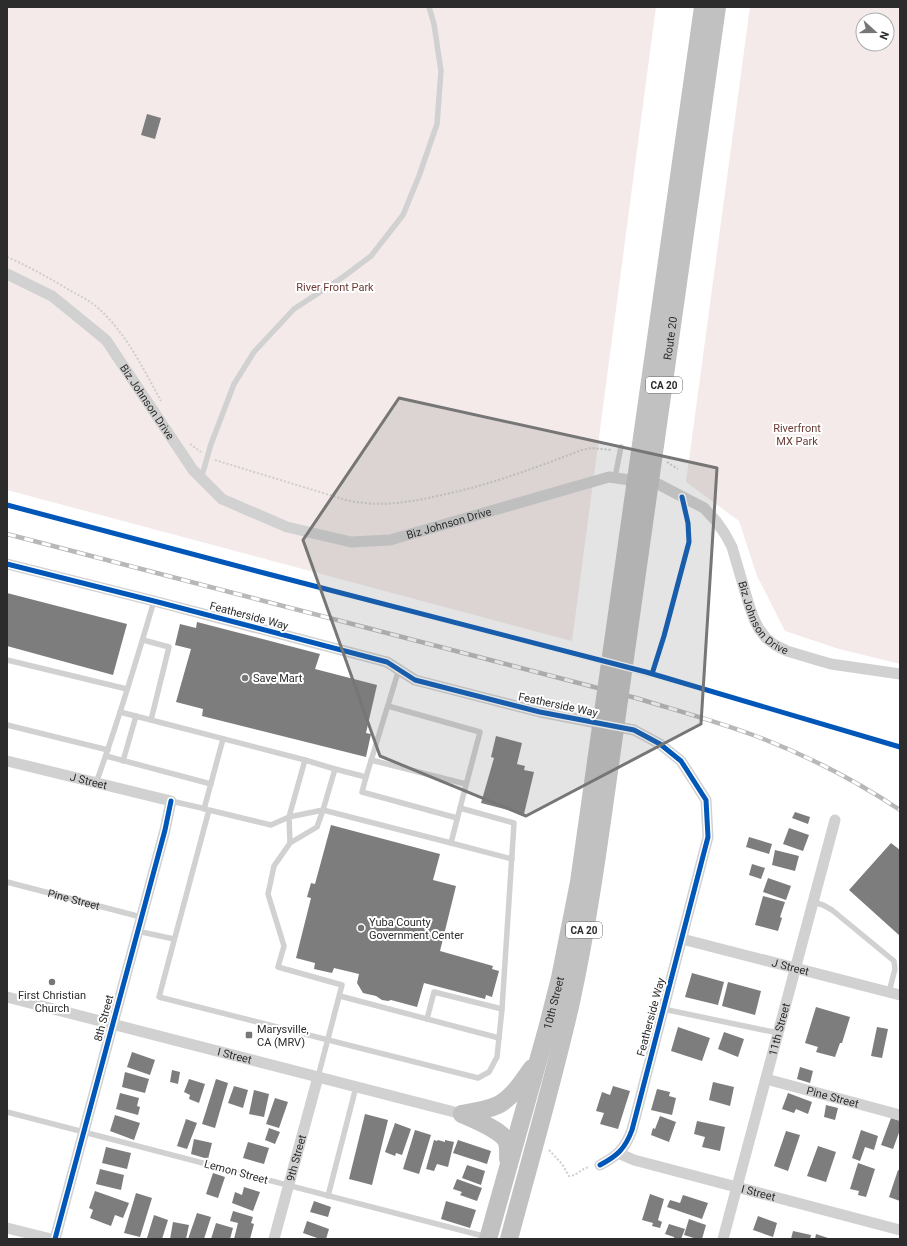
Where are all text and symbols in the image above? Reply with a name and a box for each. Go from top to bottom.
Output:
north arrow [855,12,895,52]
text: N [876,29,891,42]
park label: River Front Park [296,281,374,294]
street label: Route 20 [661,316,680,361]
street label: Biz Johnson Drive [117,362,177,442]
road number: CA 20 [646,377,682,393]
park label: Riverfront MX Park [773,422,821,448]
street label: Biz Johnson Drive [405,505,493,541]
street label: Biz Johnson Drive [736,580,791,657]
street label: Featherside Way [208,599,290,633]
place label: Save Mart [253,672,303,685]
marker: Save Mart [240,673,250,683]
street label: Featherside Way [517,690,600,720]
street label: J Street [69,770,109,792]
street label: Pine Street [46,886,102,913]
place label: Yuba County Government Center [369,916,464,942]
road number: CA 20 [566,922,602,938]
marker: Yuba County Government Center [356,923,366,933]
street label: J Street [771,956,811,978]
street label: 10th Street [541,975,567,1031]
street label: Featherside Way [634,976,668,1058]
marker: First Christian Church [47,977,57,987]
place label: First Christian Church [18,989,86,1015]
street label: 8th Street [92,993,117,1043]
street label: 11th Street [766,1001,792,1057]
place label: Marysville, CA (MRV) [257,1023,309,1049]
marker: Marysville, CA (MRV) [244,1030,254,1040]
street label: I Street [216,1045,253,1066]
street label: Pine Street [805,1084,860,1110]
street label: 9th Street [283,1133,309,1183]
street label: Lemon Street [203,1157,270,1187]
street label: I Street [740,1182,777,1204]

